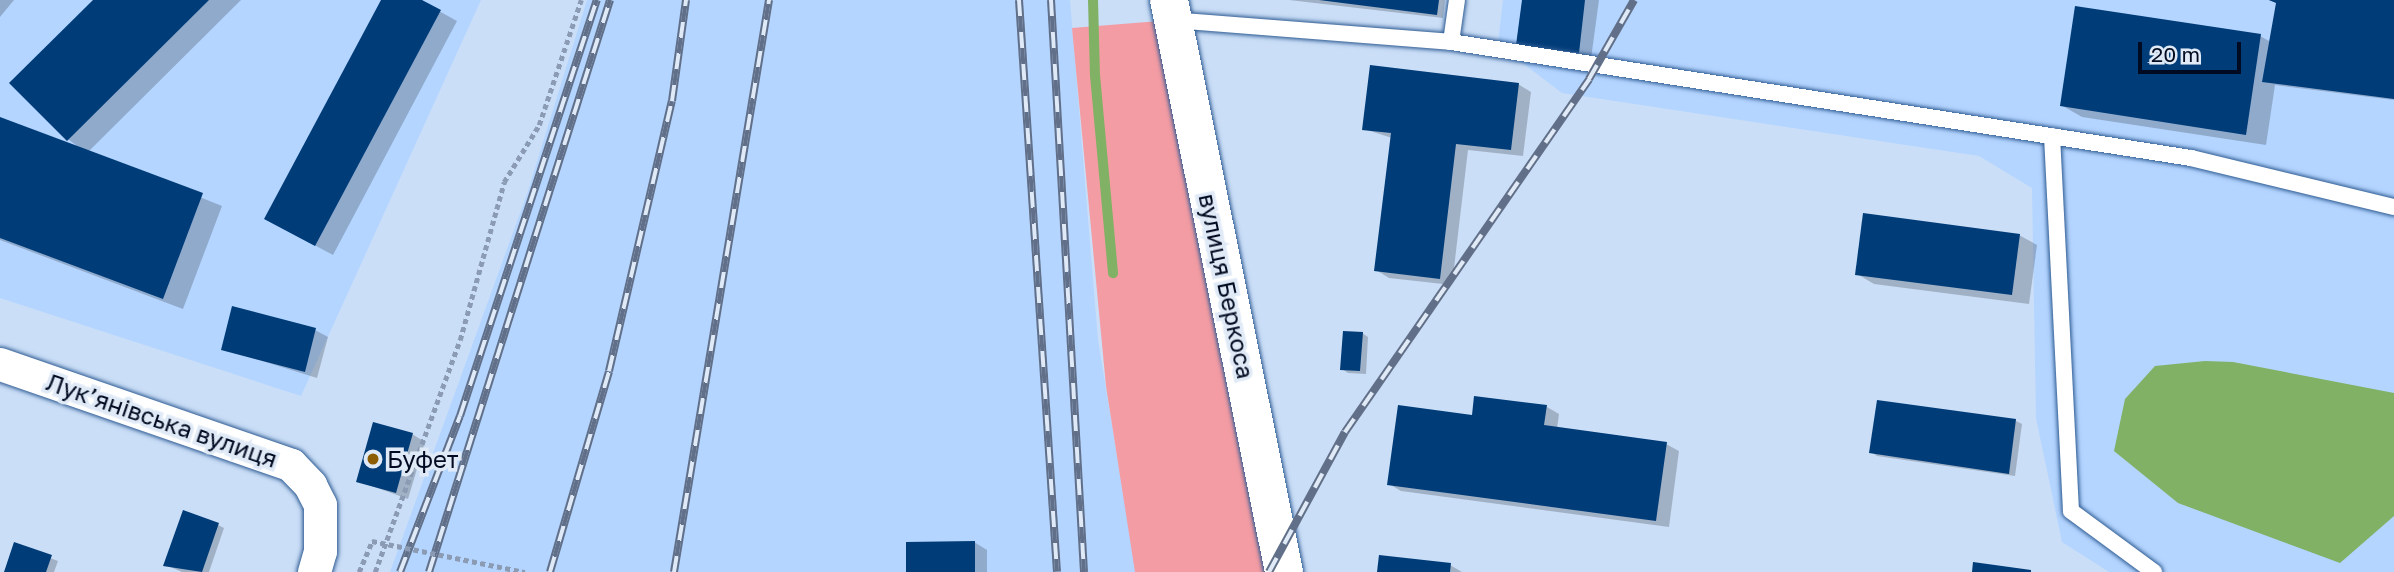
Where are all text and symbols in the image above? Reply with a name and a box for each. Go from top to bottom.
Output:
scale bar [2142,28,2245,72]
text: 20 m [2151,41,2200,67]
street label: вулиця Беркоса [1193,191,1261,381]
street label: Лук’янівська вулиця [43,367,281,473]
place label: Буфет [387,445,458,473]
marker: Буфет [365,451,381,467]

